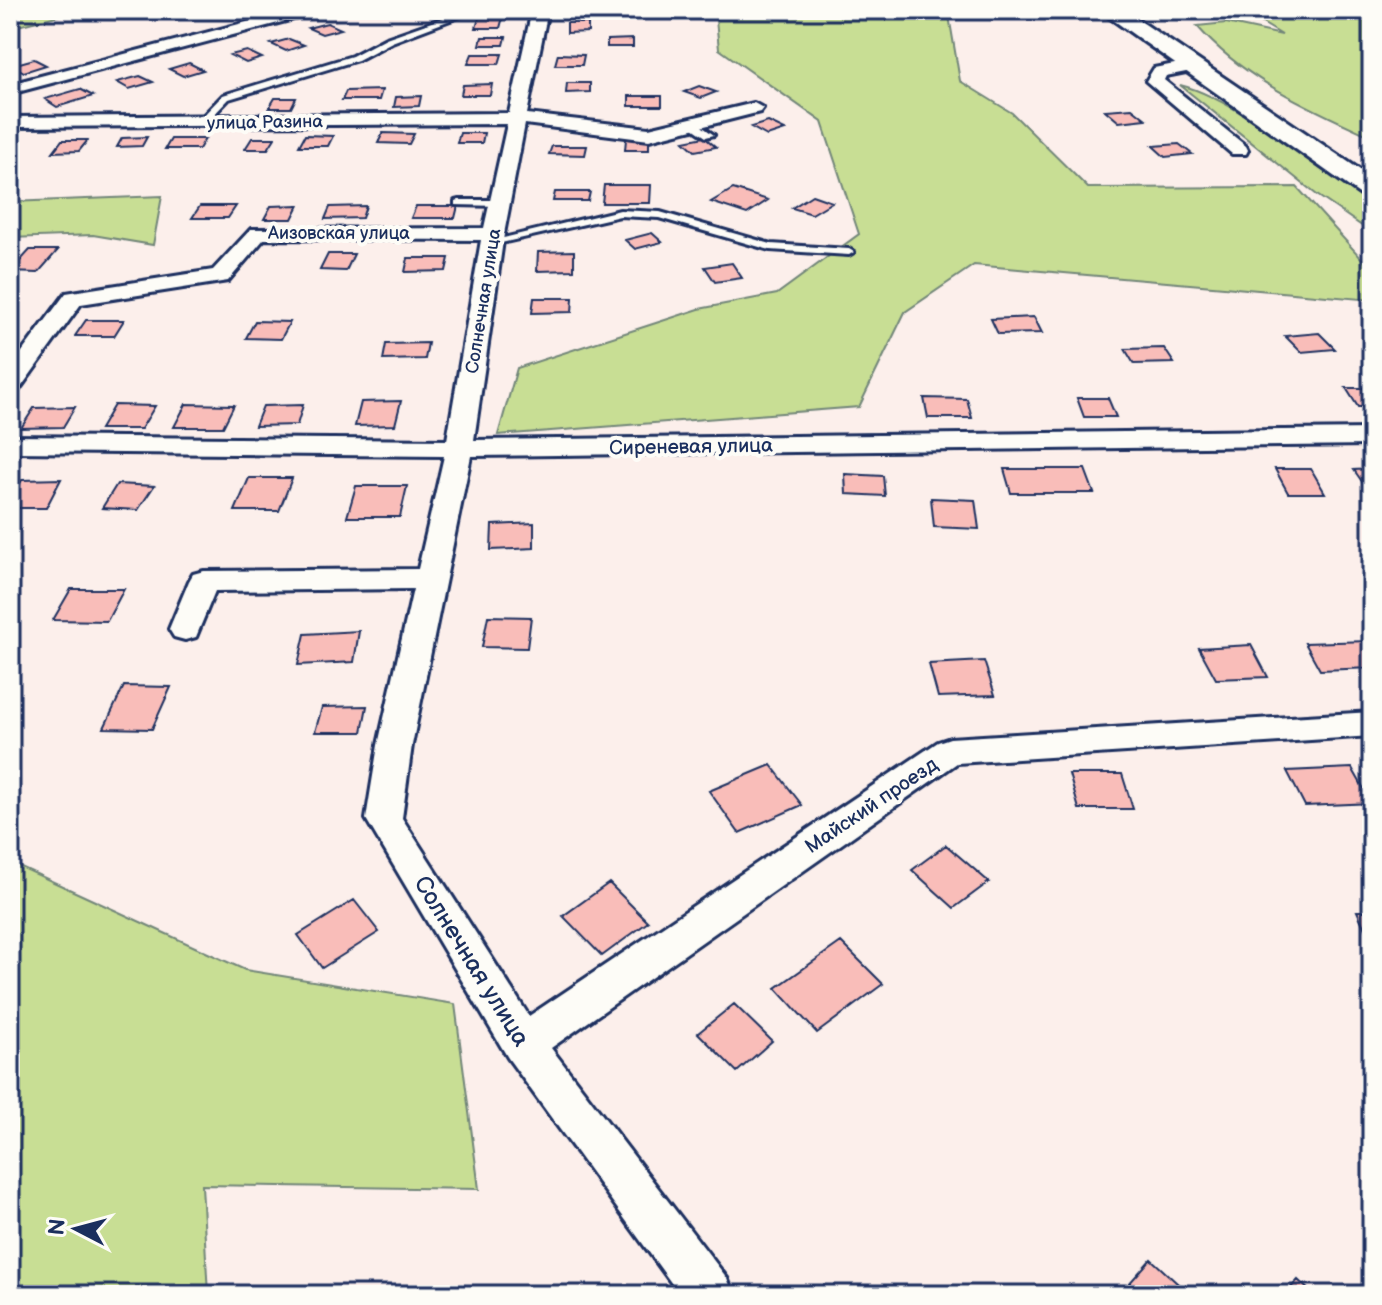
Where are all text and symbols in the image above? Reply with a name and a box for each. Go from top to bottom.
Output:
street label: улица Разина [207,111,324,134]
street label: Аизовская улица [267,223,410,244]
street label: Солнечная улица [462,227,505,375]
street label: Сиреневая улица [609,434,773,460]
street label: Майский проезд [801,753,942,859]
street label: Солнечная улица [407,871,536,1052]
north arrow [36,1189,116,1269]
text: N [43,1217,72,1237]

